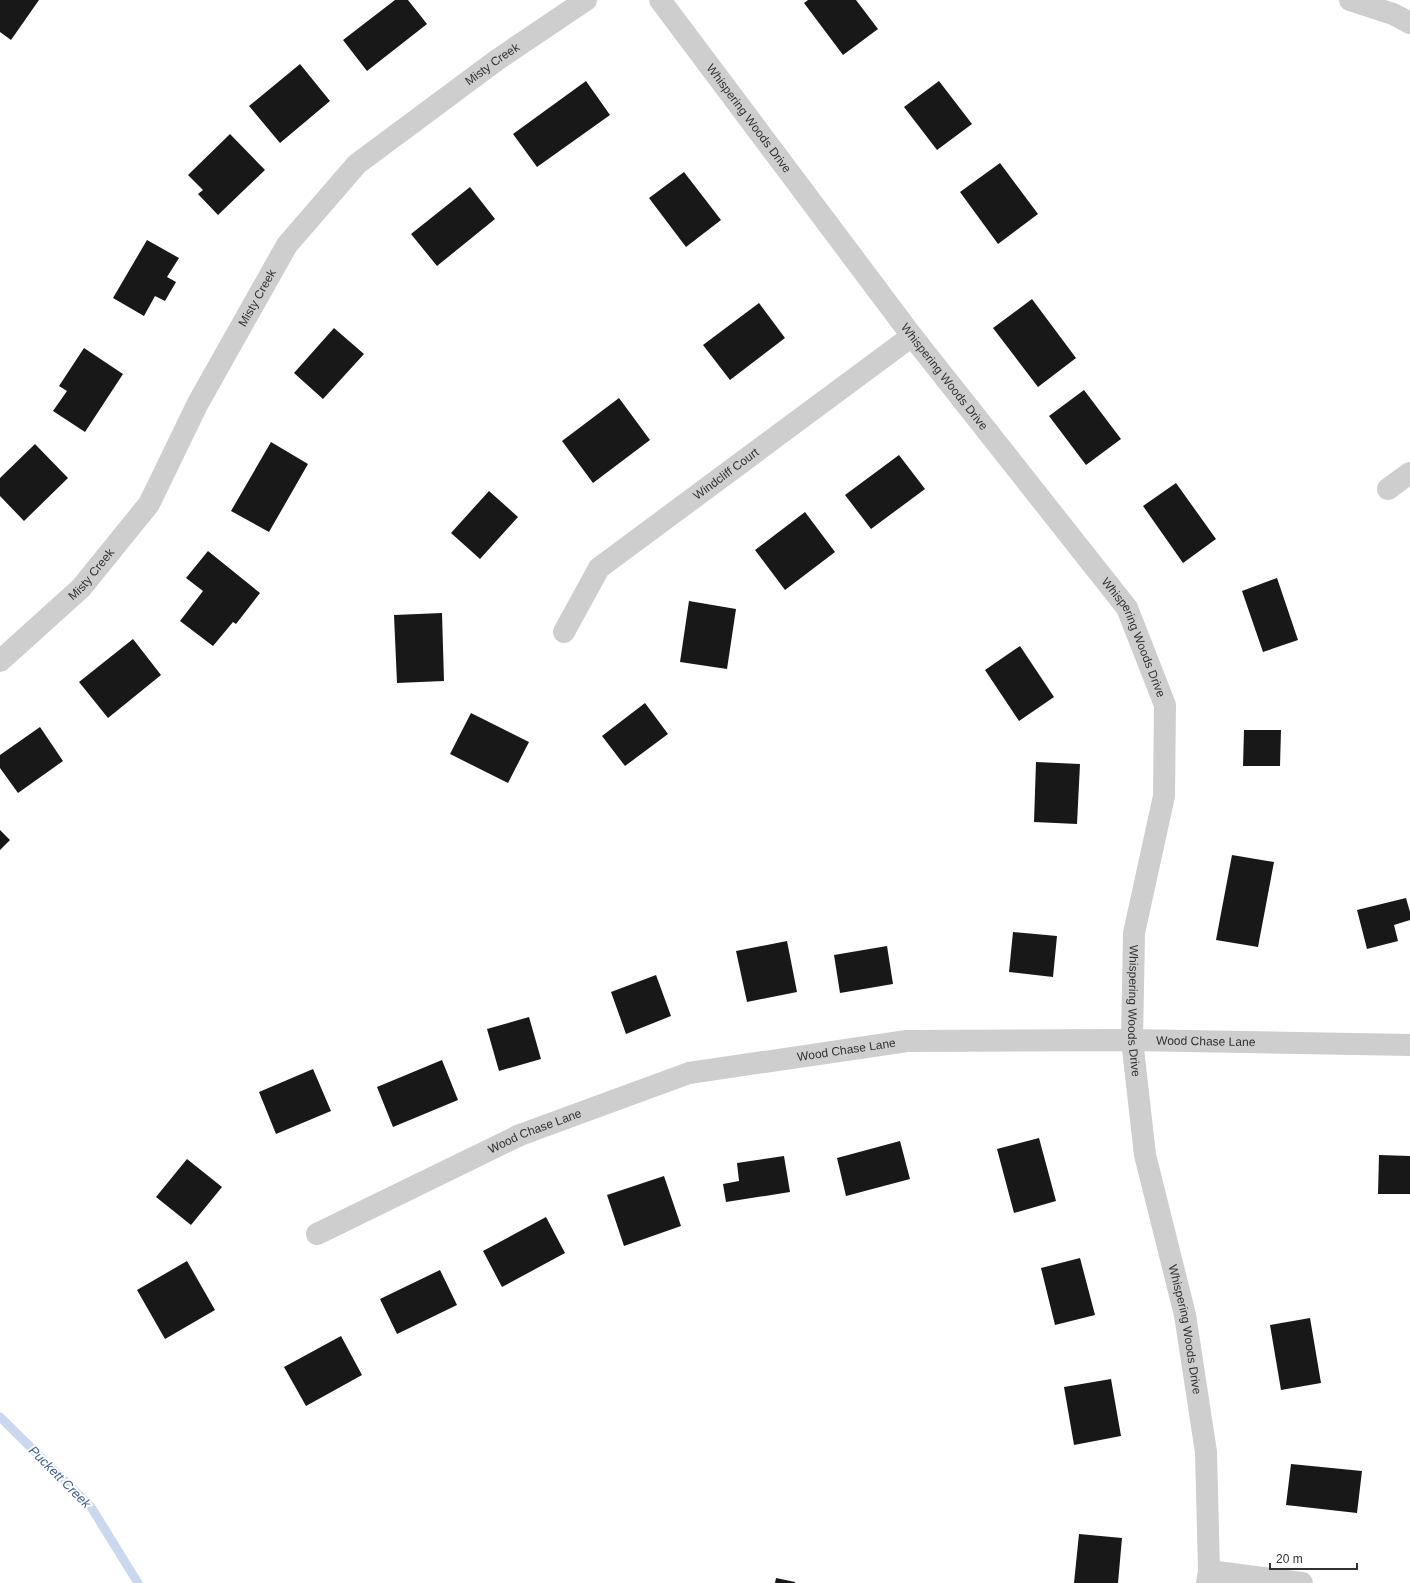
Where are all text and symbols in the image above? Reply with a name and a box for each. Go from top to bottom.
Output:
street label: Misty Creek [462,39,523,88]
street label: Whispering Woods Drive [704,61,794,176]
street label: Misty Creek [236,266,279,329]
street label: Whispering Woods Drive [898,321,991,433]
street label: Windcliff Court [691,445,762,503]
street label: Misty Creek [65,545,118,603]
street label: Whispering Woods Drive [1099,575,1168,700]
street label: Whispering Woods Drive [1125,945,1143,1078]
street label: Wood Chase Lane [1156,1033,1256,1049]
street label: Wood Chase Lane [796,1036,897,1064]
street label: Wood Chase Lane [486,1106,584,1156]
street label: Whispering Woods Drive [1166,1263,1204,1396]
water label: Puckett Creek [26,1443,95,1512]
scale bar [1270,1545,1357,1571]
text: 20 m [1276,1552,1303,1566]

